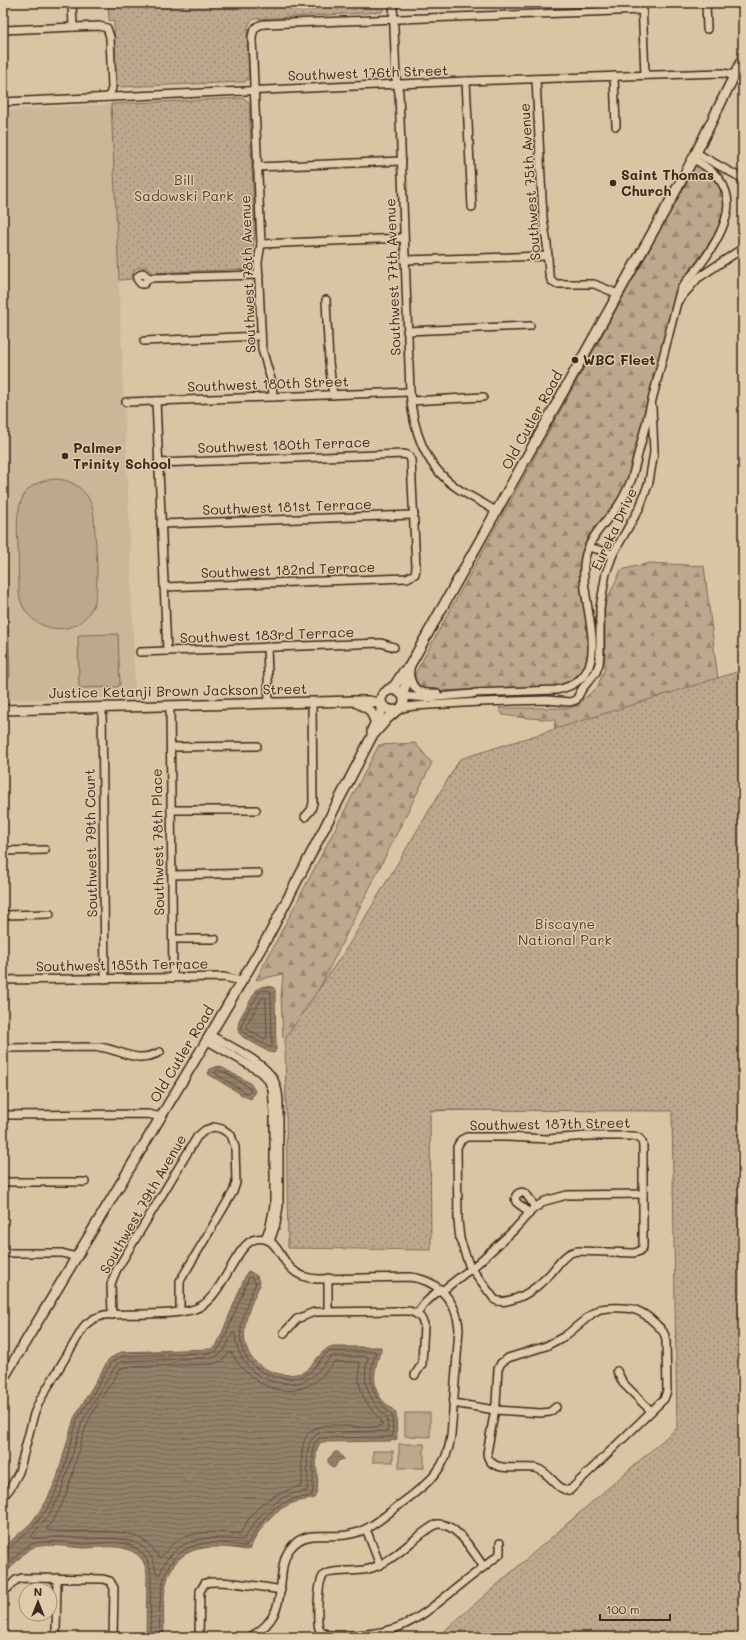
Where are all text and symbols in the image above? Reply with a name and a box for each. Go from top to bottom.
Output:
street label: Southwest 176th Street [287,60,448,85]
street label: Southwest 75th Avenue [515,103,544,261]
place label: Saint Thomas Church [621,165,714,200]
park label: Bill Sadowski Park [134,170,234,205]
marker: Saint Thomas Church [608,178,618,188]
street label: Southwest 78th Avenue [235,195,260,353]
street label: Southwest 77th Avenue [380,198,405,356]
place label: WBC Fleet [583,350,655,369]
marker: WBC Fleet [570,355,580,365]
street label: Old Cutler Road [497,367,567,473]
street label: Southwest 180th Street [187,371,349,396]
street label: Southwest 180th Terrace [197,432,371,457]
place label: Palmer Trinity School [73,438,171,473]
marker: Palmer Trinity School [60,451,70,461]
street label: Eureka Drive [586,484,641,573]
street label: Southwest 181st Terrace [202,494,372,519]
street label: Southwest 182nd Terrace [200,557,376,582]
street label: Southwest 183rd Terrace [180,622,354,647]
street label: Justice Ketanji Brown Jackson Street [49,679,307,702]
street label: Southwest 78th Place [147,768,168,916]
street label: Southwest 79th Court [80,769,101,917]
park label: Biscayne National Park [518,914,612,949]
street label: Southwest 185th Terrace [36,953,208,976]
street label: Old Cutler Road [145,1001,218,1106]
street label: Southwest 187th Street [470,1113,630,1134]
street label: Southwest 79th Avenue [95,1131,190,1277]
north arrow [18,1582,58,1622]
text: N [34,1584,42,1599]
scale bar [600,1596,670,1622]
text: 100 m [606,1601,640,1617]

